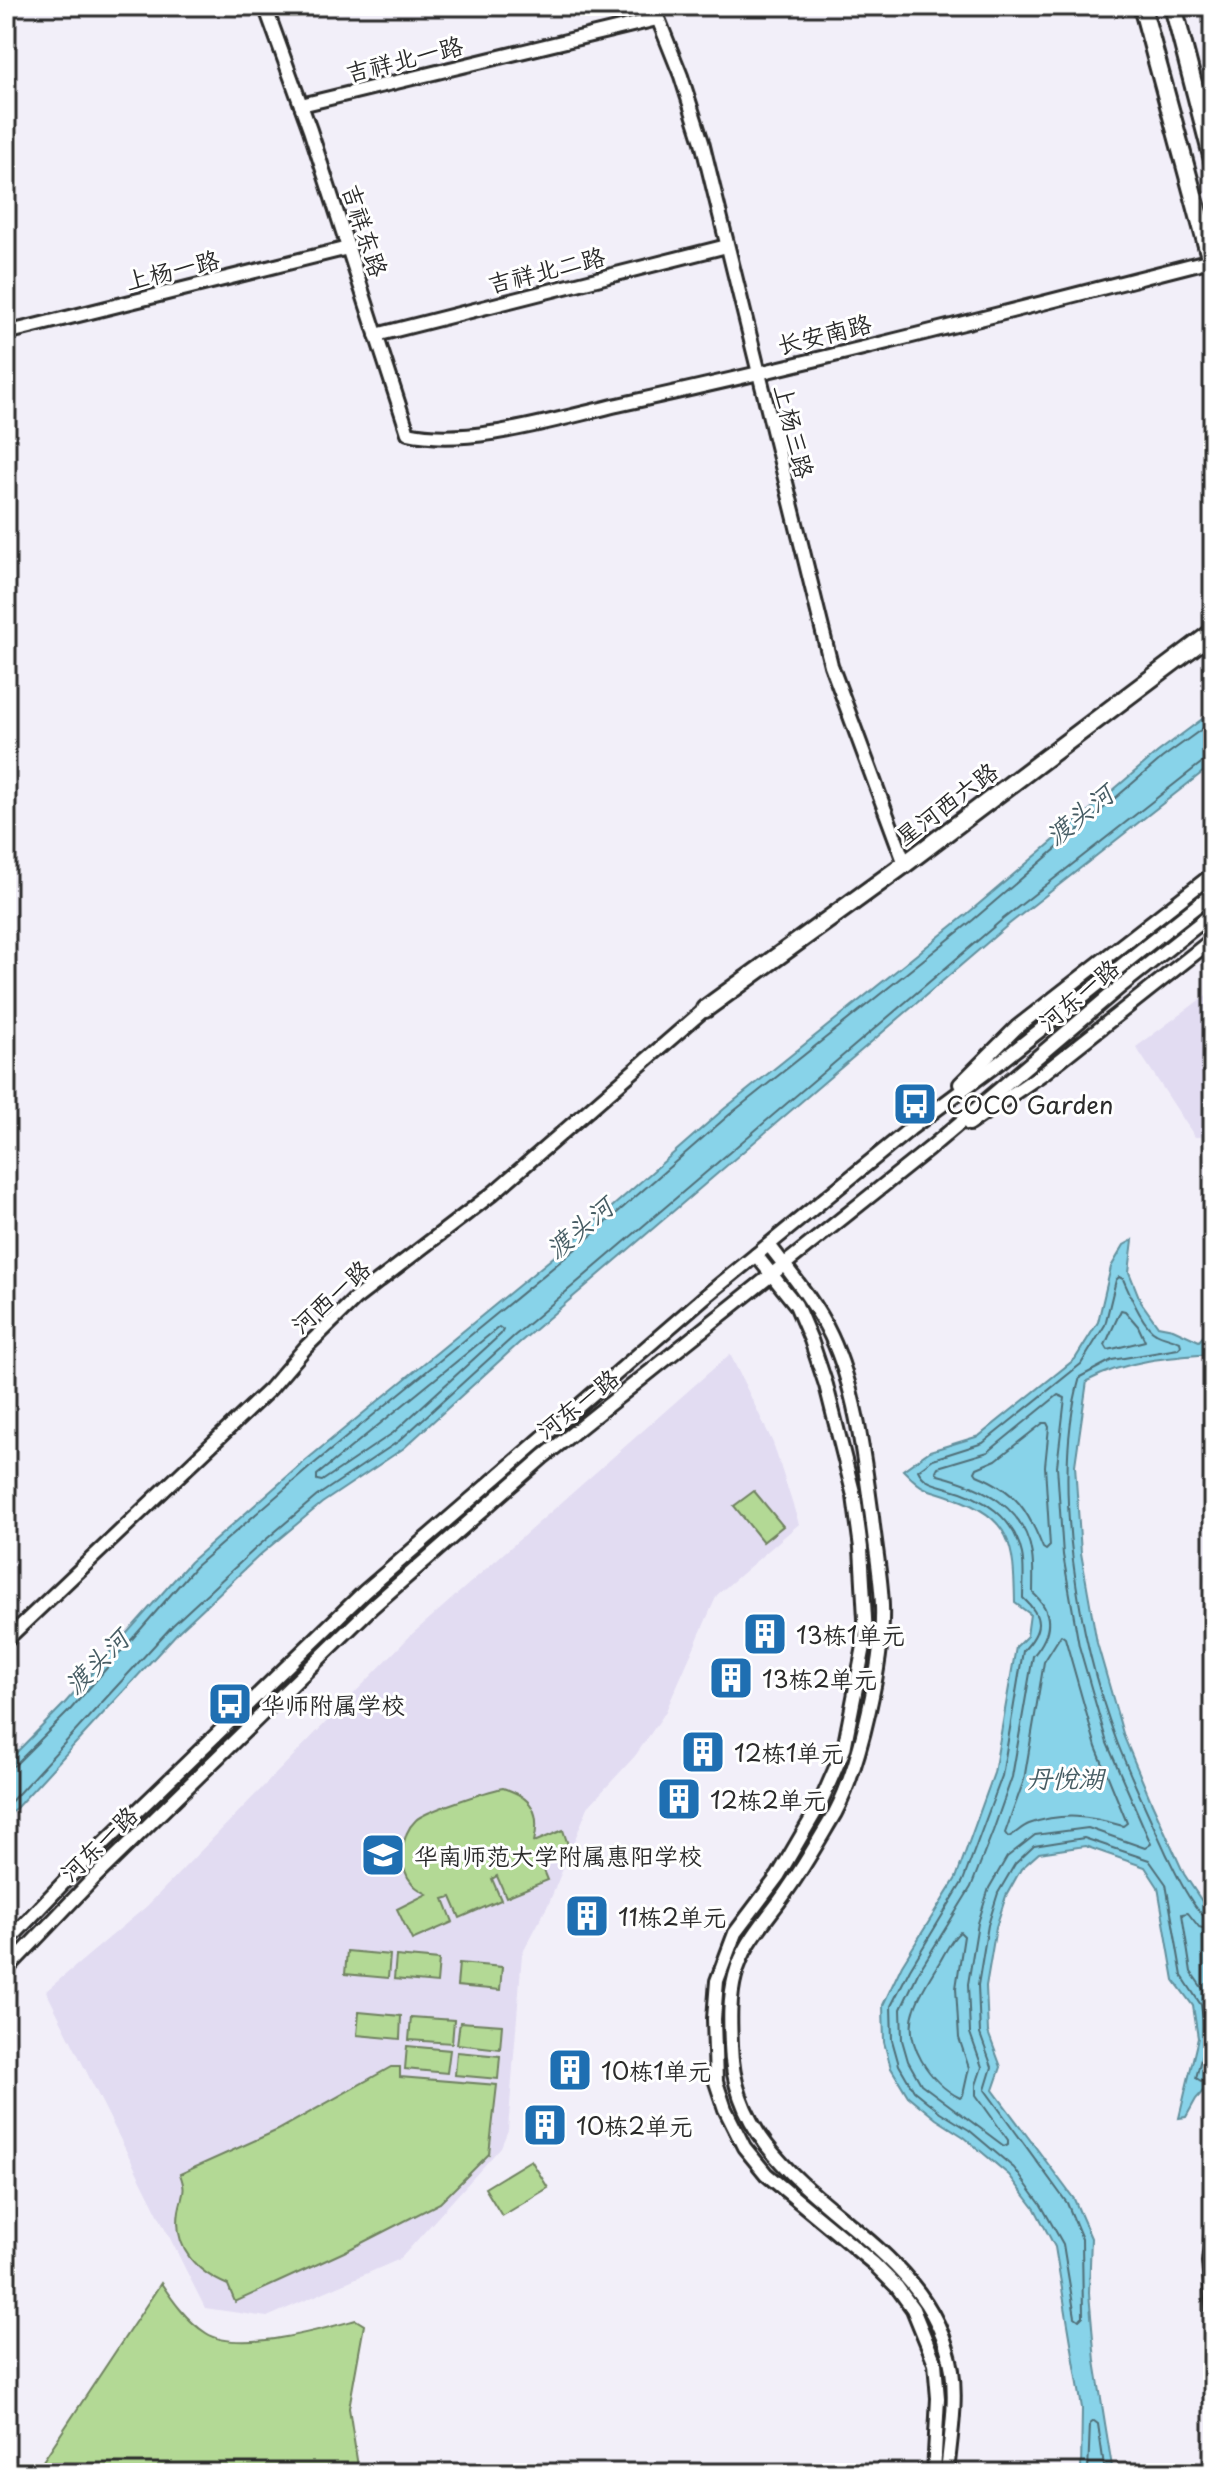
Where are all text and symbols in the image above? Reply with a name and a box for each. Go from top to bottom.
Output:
street label: 吉祥北一路 [341,26,467,90]
street label: 吉祥东路 [334,179,398,281]
street label: 吉祥北二路 [483,237,609,301]
street label: 上杨一路 [121,240,223,298]
street label: 长安南路 [773,304,875,362]
street label: 上杨三路 [766,380,824,482]
street label: 星河西六路 [887,753,1005,853]
water label: 渡头河 [1036,772,1125,854]
street label: 河东一路 [1030,949,1126,1039]
bus stop icon: COCO Garden [891,1080,939,1128]
place label: COCO Garden [946,1086,1113,1122]
water label: 渡头河 [537,1184,624,1267]
street label: 河西一路 [282,1251,378,1341]
street label: 河东一路 [528,1359,626,1447]
building icon: 13栋1单元 [741,1610,789,1658]
place label: 13栋1单元 [796,1616,905,1652]
water label: 渡头河 [55,1617,140,1702]
building icon: 13栋2单元 [707,1654,755,1702]
place label: 13栋2单元 [762,1660,878,1696]
bus stop icon: 华师附属学校 [206,1680,254,1728]
place label: 华师附属学校 [261,1686,405,1722]
building icon: 12栋1单元 [679,1728,727,1776]
place label: 12栋1单元 [734,1734,845,1770]
water label: 丹悦湖 [1026,1758,1107,1797]
building icon: 12栋2单元 [655,1775,703,1823]
place label: 12栋2单元 [710,1781,827,1817]
street label: 河东一路 [51,1797,145,1889]
school or university icon: 华南师范大学附属惠阳学校 [359,1831,407,1879]
place label: 华南师范大学附属惠阳学校 [414,1837,702,1873]
building icon: 11栋2单元 [563,1892,611,1940]
place label: 11栋2单元 [618,1898,727,1934]
building icon: 10栋1单元 [546,2046,594,2094]
place label: 10栋1单元 [601,2052,712,2088]
building icon: 10栋2单元 [521,2101,569,2149]
place label: 10栋2单元 [576,2107,693,2143]

